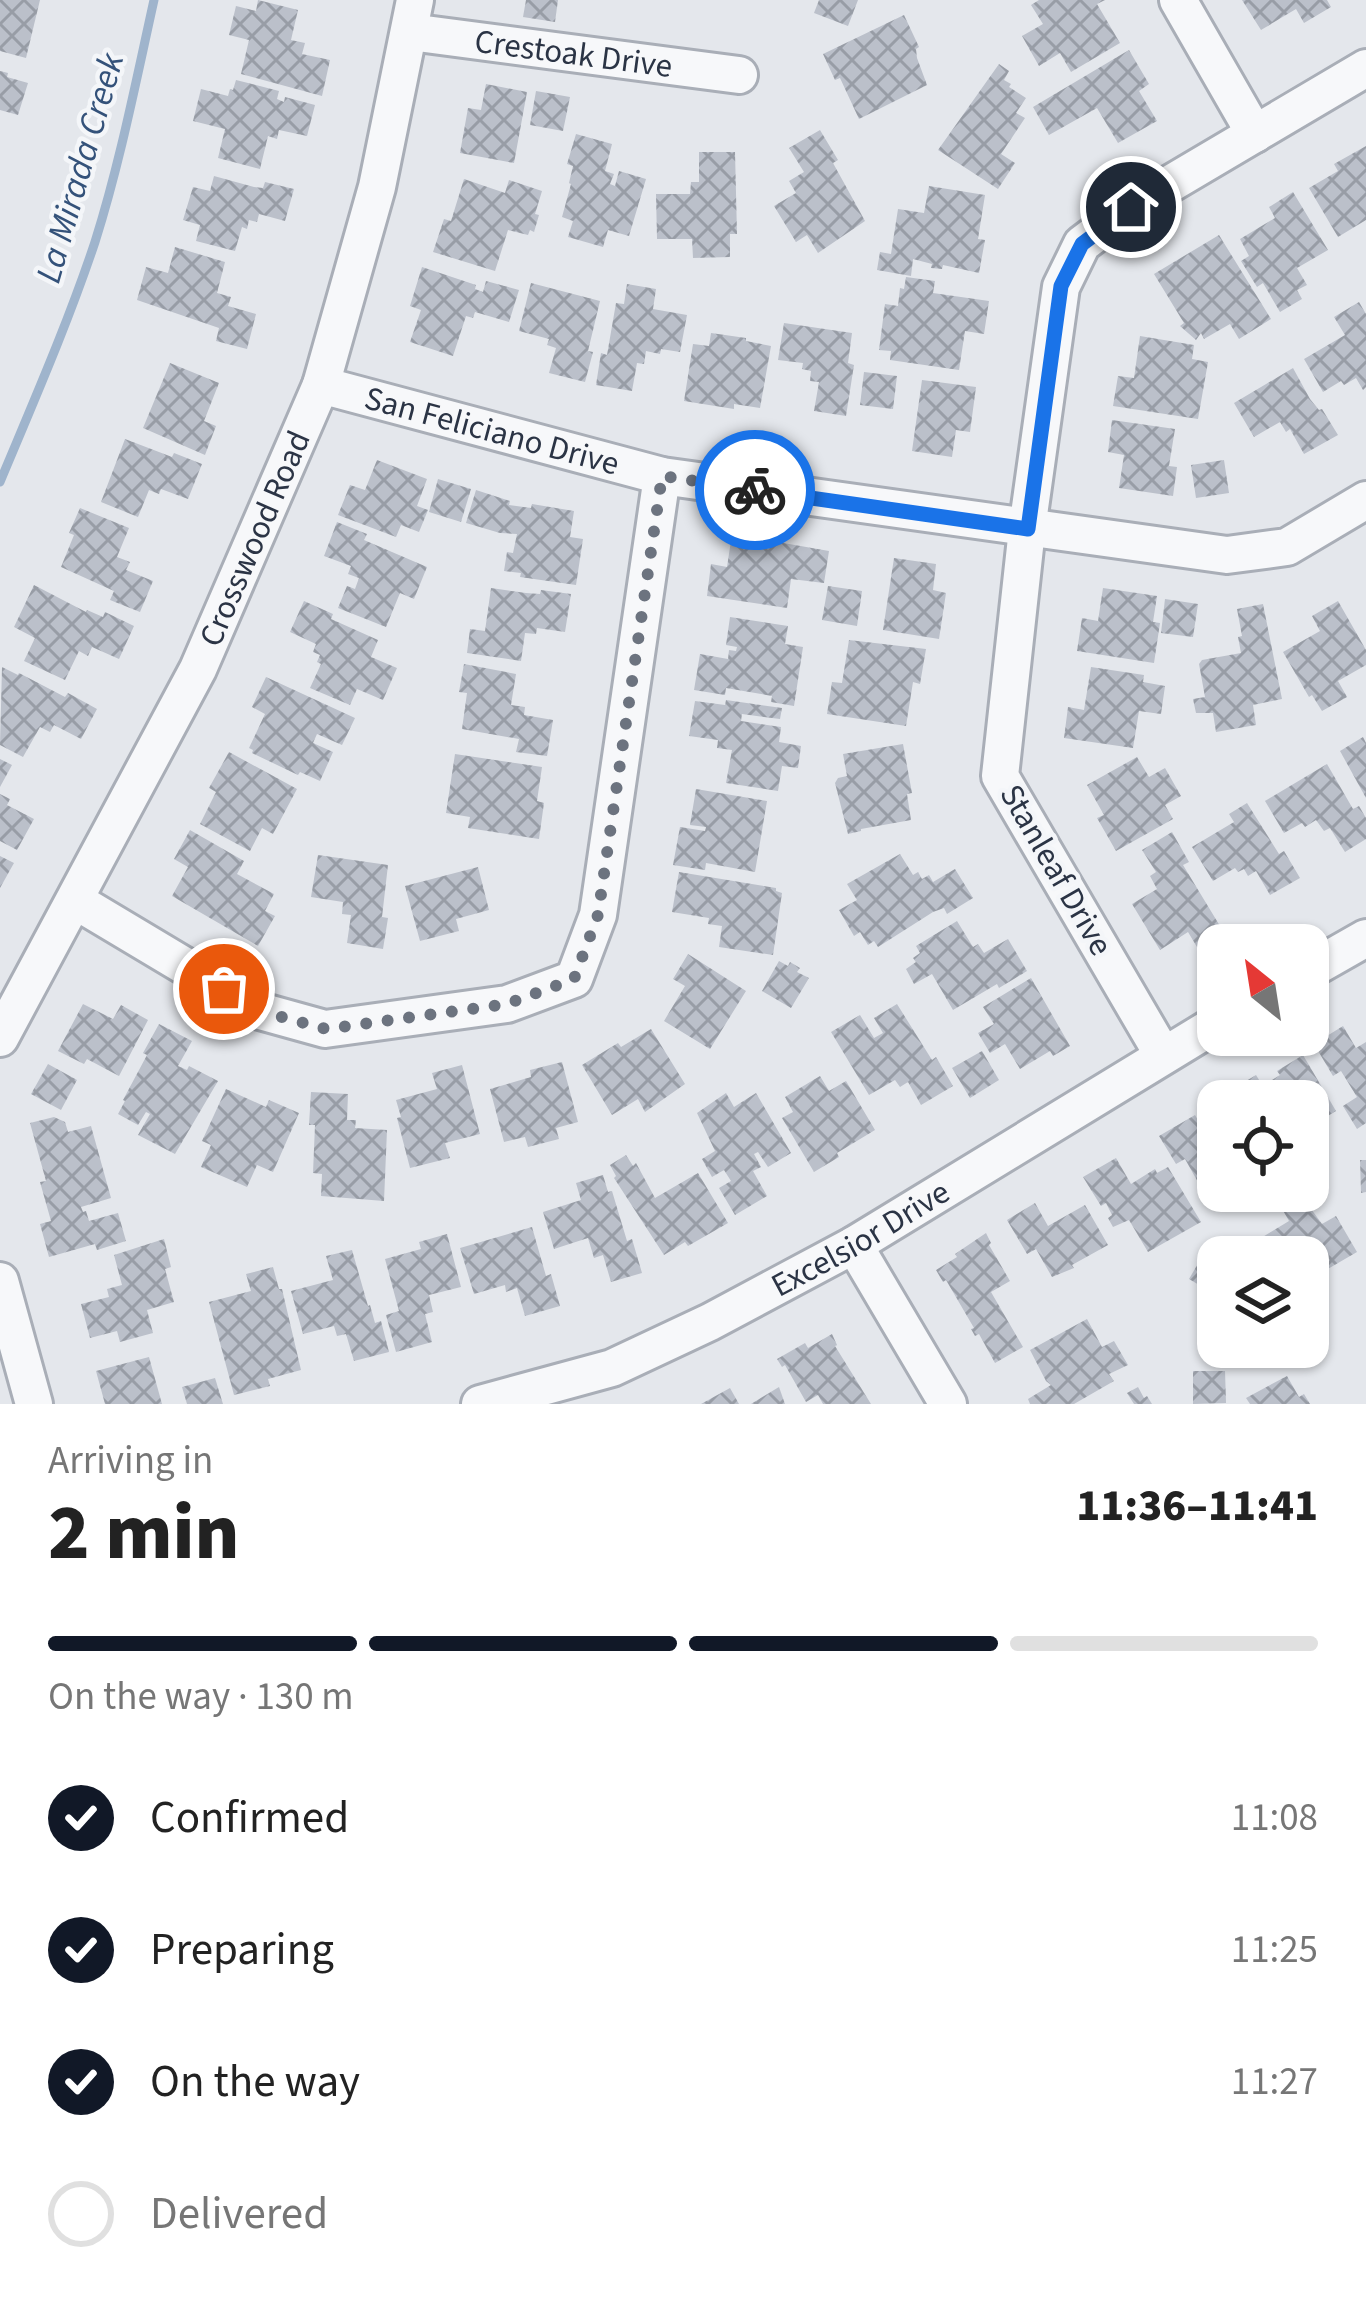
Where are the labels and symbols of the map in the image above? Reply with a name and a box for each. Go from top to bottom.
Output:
street label: Crestoak Drive [472,17,675,90]
water label: La Mirada Creek [23,46,137,289]
pin [1080,156,1182,258]
street label: San Feliciano Drive [360,374,624,487]
street label: Crosswood Road [187,423,322,654]
courier [695,430,815,550]
street label: Stanleaf Drive [988,776,1124,964]
north arrow [1197,924,1329,1056]
pin [173,938,275,1040]
street label: Excelsior Drive [763,1169,959,1309]

